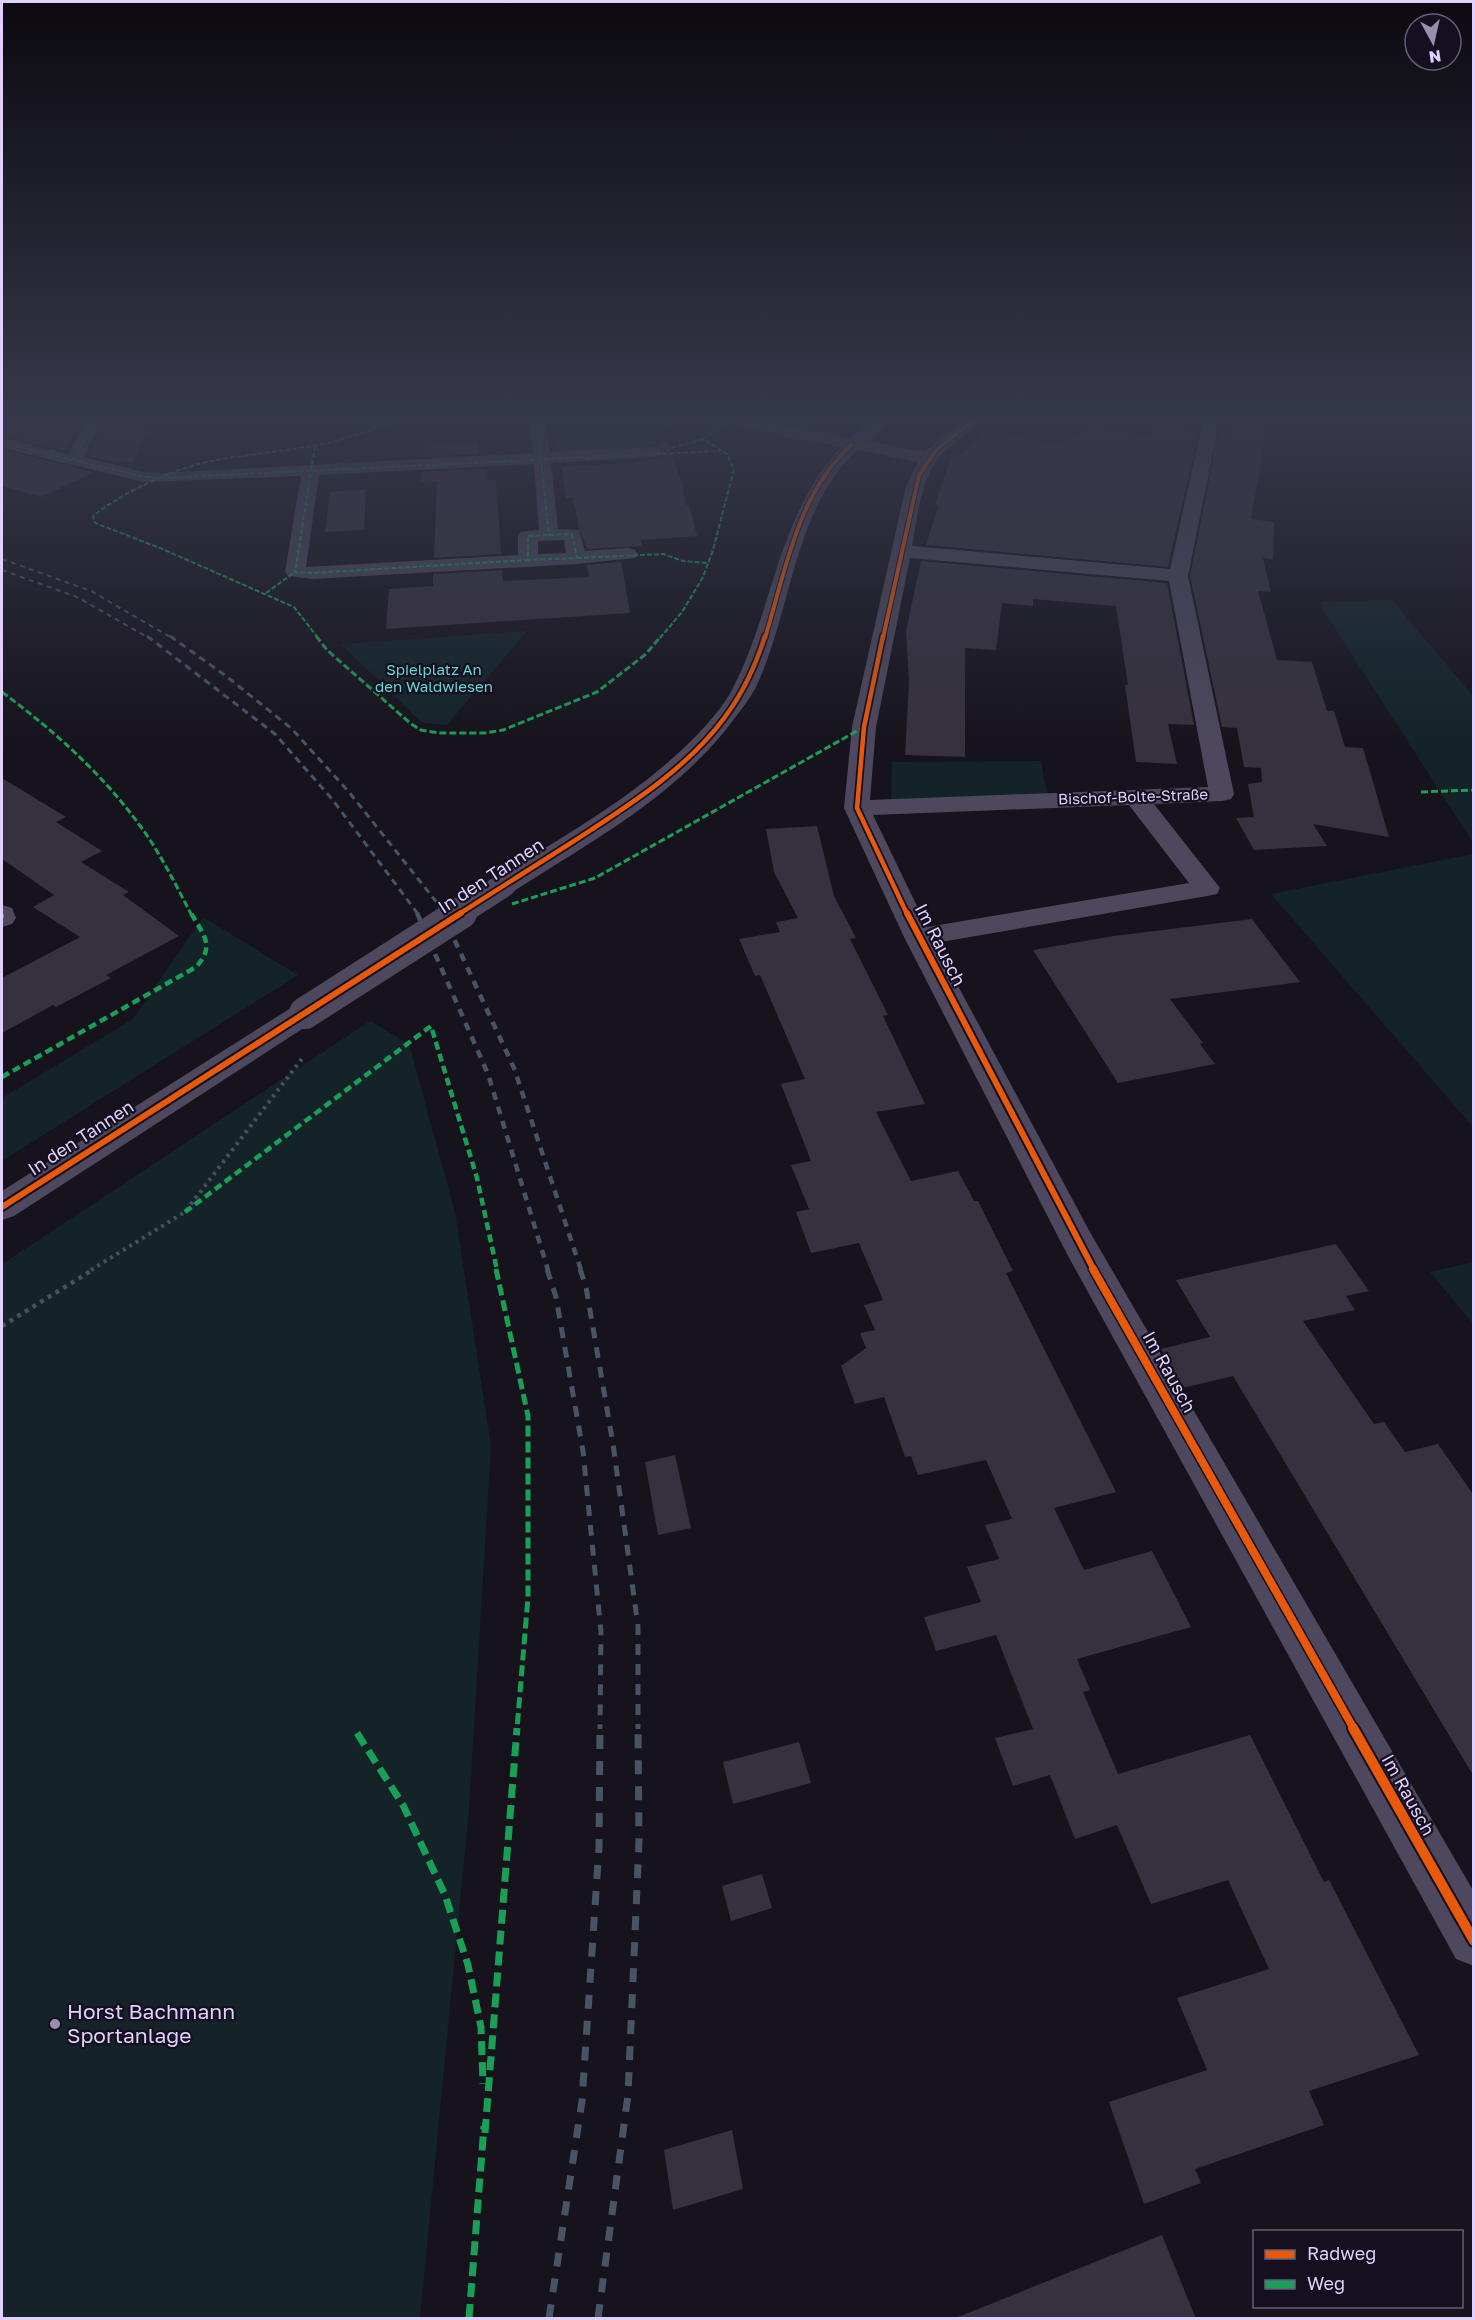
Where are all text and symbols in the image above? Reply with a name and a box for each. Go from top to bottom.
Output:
north arrow [1403,12,1463,72]
text: N [1428,46,1443,68]
park label: Spielplatz An den Waldwiesen [375,660,493,695]
street label: Bischof-Bolte-Straße [1058,784,1209,808]
street label: In den Tannen [433,833,547,918]
street label: Im Rausch [911,900,971,989]
street label: In den Tannen [23,1095,137,1180]
street label: Im Rausch [1139,1327,1201,1416]
street label: Im Rausch [1378,1750,1440,1839]
place label: Horst Bachmann Sportanlage [67,1998,235,2048]
marker: Horst Bachmann Sportanlage [48,2017,62,2031]
legend [1253,2230,1463,2308]
text: Radweg [1307,2242,1376,2264]
text: Weg [1307,2272,1345,2294]

